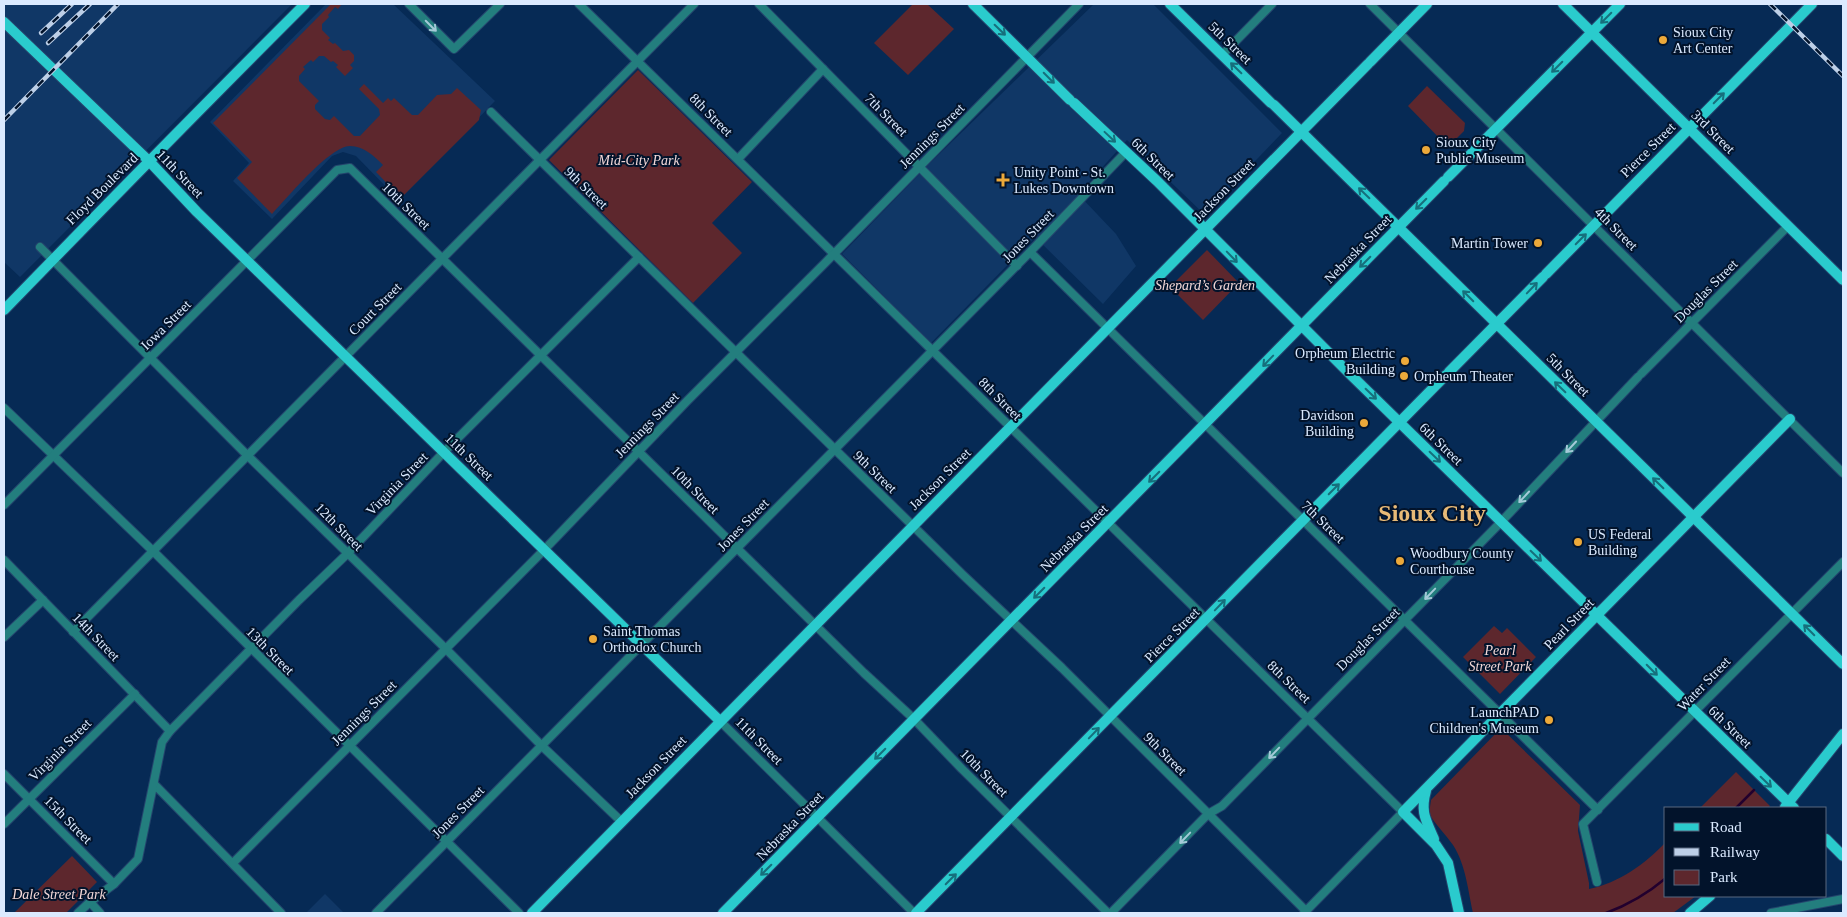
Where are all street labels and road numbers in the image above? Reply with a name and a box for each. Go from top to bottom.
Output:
street label: 5th Street [1205,19,1255,67]
street label: 8th Street [687,91,735,139]
street label: 7th Street [862,91,910,139]
street label: Jennings Street [897,101,967,171]
street label: 3rd Street [1688,107,1738,157]
street label: Pierce Street [1618,119,1679,180]
street label: 6th Street [1128,135,1178,183]
street label: 11th Street [154,147,206,201]
street label: Floyd Boulevard [63,150,141,228]
street label: Jackson Street [1191,156,1257,224]
street label: 9th Street [561,164,611,212]
street label: 10th Street [379,179,433,233]
street label: 4th Street [1592,205,1640,253]
street label: Jones Street [999,207,1057,265]
street label: Nebraska Street [1322,212,1394,286]
street label: Douglas Street [1671,256,1741,326]
street label: Court Street [346,280,404,338]
street label: Iowa Street [138,297,194,353]
street label: 5th Street [1544,351,1592,399]
street label: 8th Street [976,375,1024,423]
street label: Jennings Street [612,389,682,461]
street label: 6th Street [1416,420,1466,468]
street label: 11th Street [442,431,496,483]
street label: Jackson Street [906,445,974,513]
street label: 9th Street [850,448,900,496]
street label: Virginia Street [363,449,431,519]
street label: 10th Street [668,463,722,517]
street label: Jones Street [714,496,772,554]
street label: 7th Street [1298,498,1348,546]
street label: 12th Street [312,500,366,554]
street label: Nebraska Street [1037,501,1111,575]
street label: Pearl Street [1541,595,1597,653]
street label: Pierce Street [1142,604,1203,665]
street label: Douglas Street [1333,604,1403,674]
street label: 14th Street [69,610,123,664]
street label: 13th Street [243,624,297,678]
street label: Water Street [1675,654,1734,714]
street label: 8th Street [1264,658,1314,706]
street label: Jennings Street [329,678,399,748]
street label: 6th Street [1705,703,1755,751]
street label: 11th Street [732,714,786,768]
street label: Virginia Street [26,716,94,784]
street label: 9th Street [1141,730,1189,778]
street label: Jackson Street [623,733,689,801]
street label: 10th Street [957,746,1011,800]
street label: Jones Street [429,783,487,841]
street label: Nebraska Street [754,789,826,863]
street label: 15th Street [41,793,95,847]

